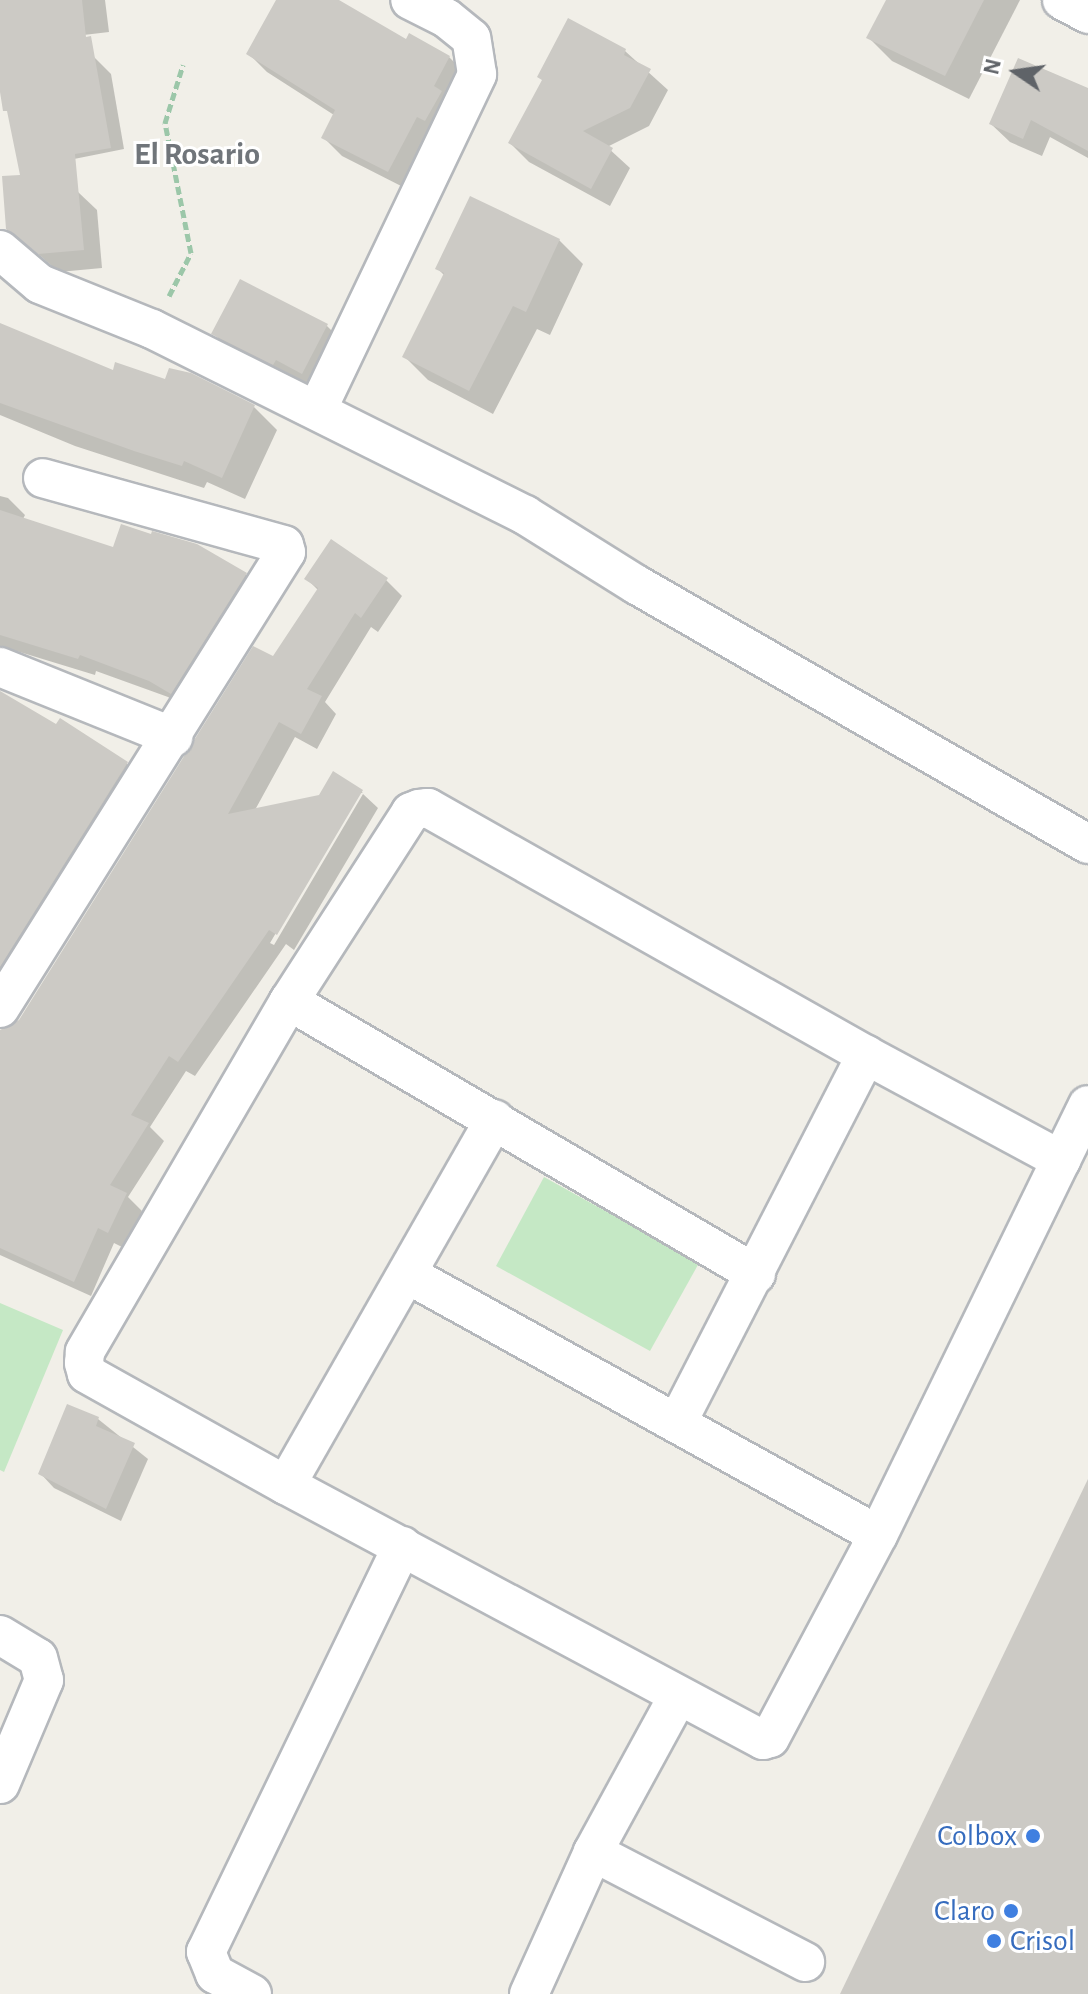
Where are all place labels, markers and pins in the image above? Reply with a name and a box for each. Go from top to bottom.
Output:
place label: Colbox [937,1818,1017,1854]
marker: Colbox [1024,1827,1042,1845]
place label: Claro [934,1893,995,1929]
marker: Claro [1002,1902,1020,1920]
place label: Crisol [1010,1923,1075,1959]
marker: Crisol [985,1932,1003,1950]

